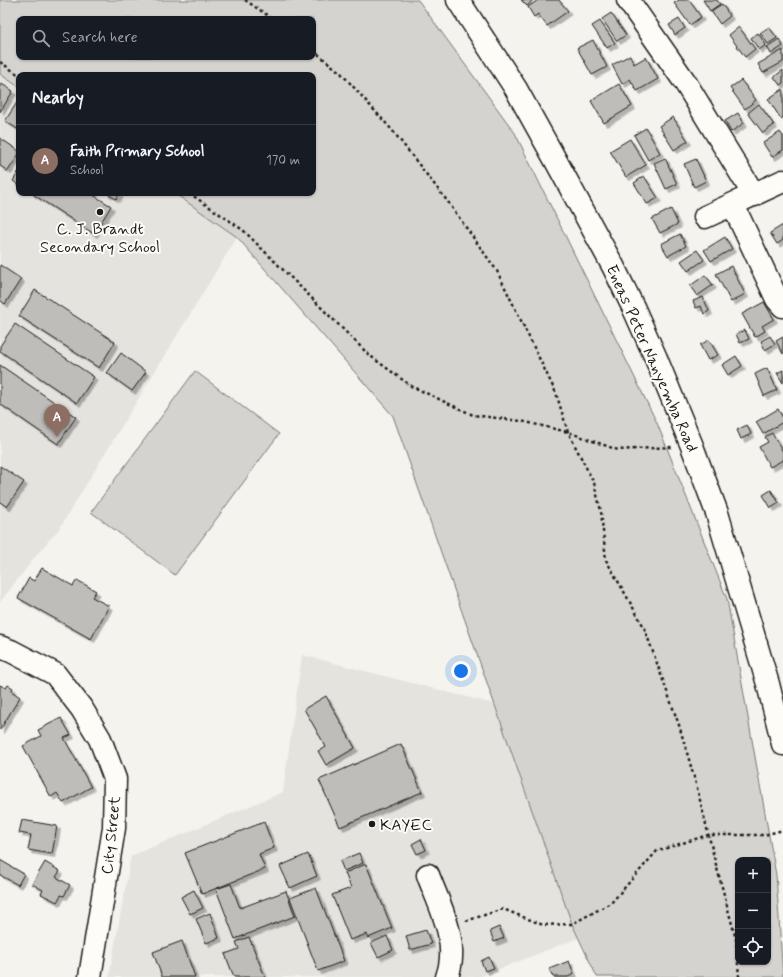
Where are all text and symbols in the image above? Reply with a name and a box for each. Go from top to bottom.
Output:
search box [16,16,316,60]
icon: search [30,27,52,49]
text: Search here [62,28,138,48]
text: Nearby [32,87,84,109]
text: Faith Primary School [70,142,204,162]
text: A [41,152,49,169]
text: 170 m [266,152,300,169]
text: School [70,162,104,179]
marker: C. J. Brandt Secondary School [95,207,105,217]
place label: C. J. Brandt Secondary School [40,219,160,258]
street label: Eneas Peter Nanyemba Road [601,262,702,456]
pin: A [44,404,70,437]
your location [451,661,471,681]
street label: City Street [97,794,126,875]
place label: KAYEC [380,815,432,836]
marker: KAYEC [367,819,377,829]
map controls [735,857,771,965]
button: + [735,857,771,893]
button: − [735,893,771,929]
button: locate [735,929,771,965]

